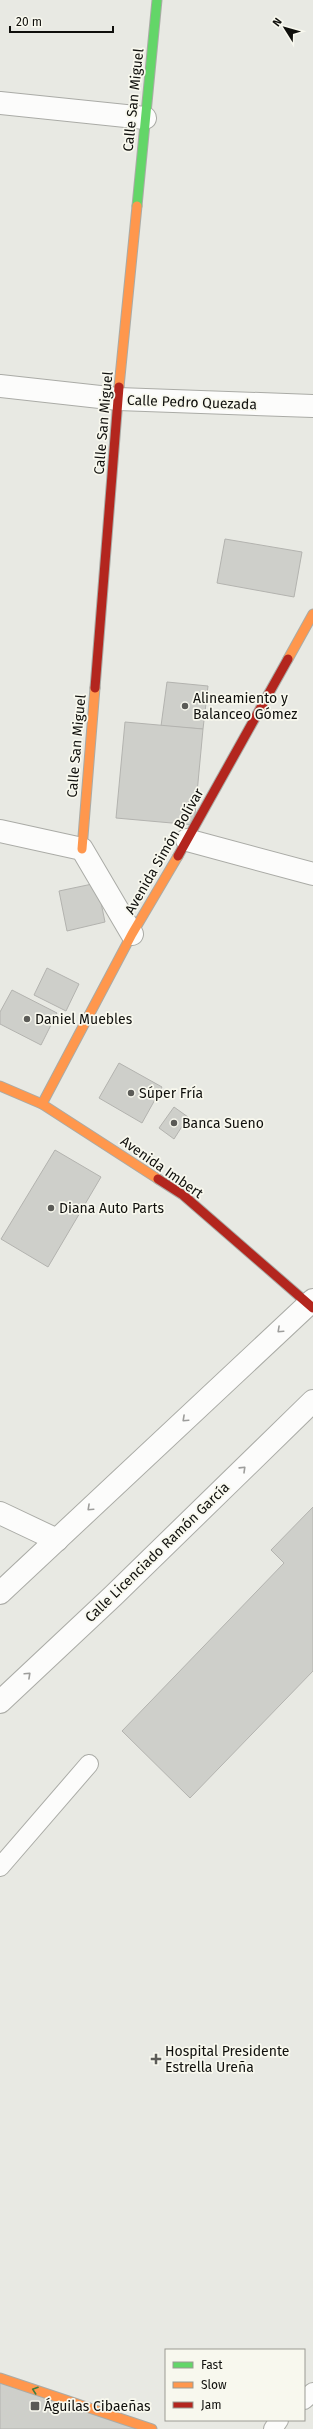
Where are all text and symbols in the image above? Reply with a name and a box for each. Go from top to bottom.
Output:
scale bar [10,8,113,34]
north arrow [265,8,305,48]
text: 20 m [16,15,42,29]
text: N [270,15,285,29]
street label: Calle San Miguel [120,48,147,152]
street label: Calle San Miguel [91,371,116,475]
street label: Calle Pedro Quezada [127,392,257,413]
place label: Alineamiento y Balanceo Gómez [193,690,297,723]
street label: Calle San Miguel [64,694,89,798]
marker: Alineamiento y Balanceo Gómez [180,701,190,711]
street label: Avenida Simón Bolívar [121,785,208,917]
place label: Daniel Muebles [35,1011,133,1028]
marker: Daniel Muebles [22,1014,32,1024]
place label: Súper Fría [139,1085,203,1102]
marker: Súper Fría [126,1088,136,1098]
place label: Banca Sueno [182,1115,264,1132]
marker: Banca Sueno [169,1118,179,1128]
street label: Avenida Imbert [117,1133,207,1203]
place label: Diana Auto Parts [59,1200,164,1217]
marker: Diana Auto Parts [46,1203,56,1213]
one-way arrow [277,1326,285,1333]
one-way arrow [182,1414,190,1422]
one-way arrow [238,1466,246,1474]
street label: Calle Licenciado Ramón García [82,1479,233,1626]
one-way arrow [87,1503,95,1511]
one-way arrow [23,1673,31,1680]
place label: Hospital Presidente Estrella Ureña [165,2043,289,2076]
marker: Hospital Presidente Estrella Ureña [150,2053,162,2065]
legend [165,2349,305,2421]
text: Fast [201,2358,223,2372]
text: Slow [201,2378,227,2392]
one-way arrow [32,2386,39,2395]
place label: Águilas Cibaeñas [44,2397,151,2415]
text: Jam [201,2398,221,2412]
marker: Águilas Cibaeñas [29,2400,41,2412]

